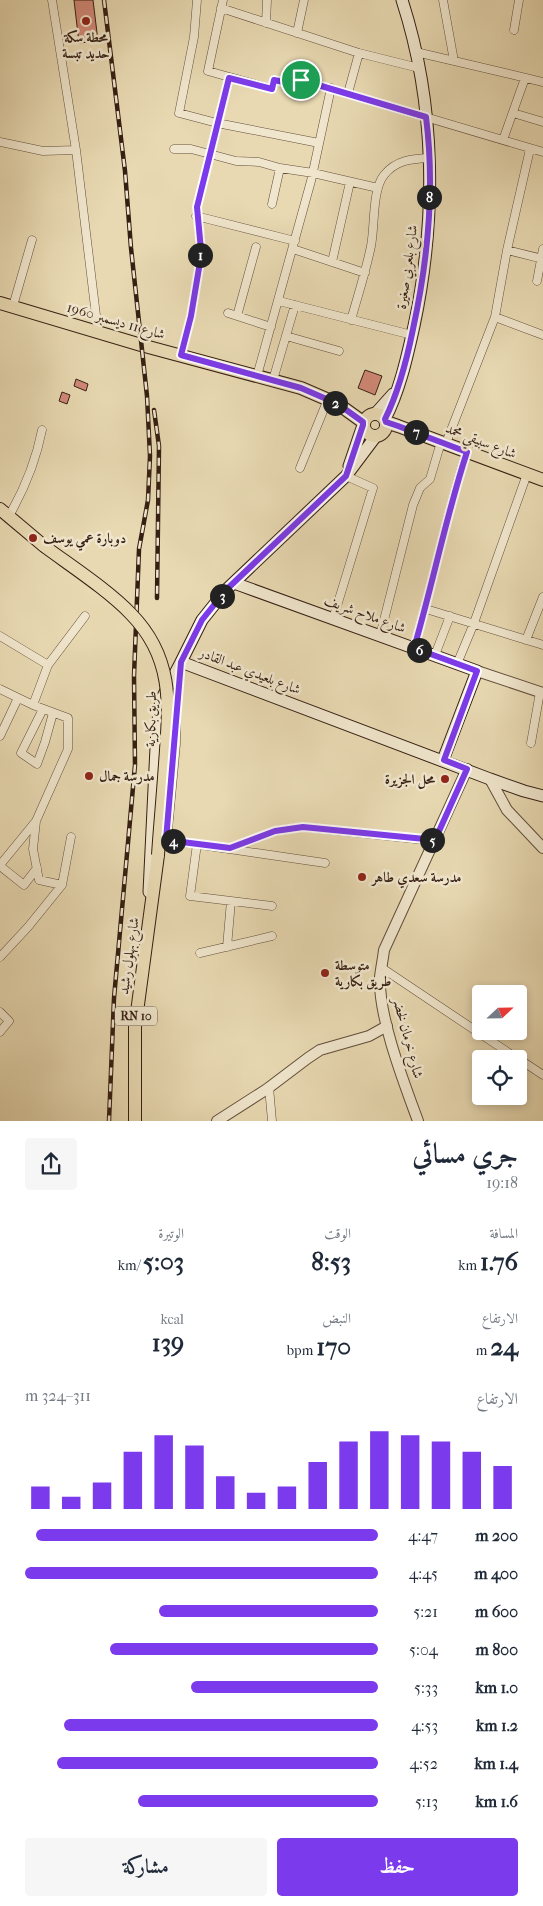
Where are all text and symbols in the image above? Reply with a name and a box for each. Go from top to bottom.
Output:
marker: محطة سكة حديد تبسة [80,15,92,27]
place label: محطة سكة حديد تبسة [62,29,110,62]
pin [280,59,322,101]
icon: arrive [287,66,315,94]
pin: 8 [416,184,442,210]
text: 8 [426,189,433,206]
street label: شارع بلعربي صغيرة [393,224,424,311]
pin: 1 [188,242,212,268]
text: 1 [198,247,203,264]
street label: شارع 11 ديسمبر 1960 [64,299,167,346]
pin: 2 [322,390,348,416]
text: 2 [332,395,339,412]
pin: 7 [404,420,428,444]
street label: شارع سبيقي محمد [441,420,519,467]
text: 7 [413,424,420,441]
place label: دوبارة عمي يوسف [43,530,126,551]
marker: دوبارة عمي يوسف [27,532,39,544]
pin: 3 [210,584,234,608]
text: 3 [220,588,225,605]
street label: شارع ملاح شريف [320,591,408,640]
pin: 6 [406,638,432,662]
text: 6 [416,642,423,659]
street label: شارع بلعيدي عبد القادر [194,643,303,701]
street label: طريق بكارية [142,691,160,747]
place label: مدرسة جمال [99,768,155,785]
marker: مدرسة جمال [83,770,95,782]
place label: محل الجزيرة [385,771,436,789]
marker: محل الجزيرة [439,773,451,785]
pin: 4 [160,828,186,854]
pin: 5 [420,828,444,852]
text: 5 [429,832,436,849]
text: 4 [169,833,178,850]
place label: مدرسة سعدي طاهر [370,869,462,889]
marker: مدرسة سعدي طاهر [356,871,368,883]
street label: شارع بهلول رشيد [115,916,146,996]
place label: متوسطة طريق بكارية [335,957,392,991]
marker: متوسطة طريق بكارية [319,967,331,979]
north arrow [472,985,528,1040]
map controls [472,985,527,1105]
street label: شارع خرمان لخضر [386,994,427,1081]
road number: RN 10 [115,1006,157,1026]
button: locate [472,1050,527,1105]
text: جري مسائي [412,1137,518,1170]
button: share [25,1138,77,1190]
text: 19:18 [486,1173,518,1192]
text: الوتيرة [158,1225,184,1242]
text: الوقت [324,1225,351,1242]
text: المسافة [489,1225,518,1242]
text: 5:03 [143,1247,184,1276]
text: 8:53 [311,1247,351,1276]
text: 1.76 [480,1247,518,1276]
text: /km [118,1257,143,1274]
text: km [458,1257,480,1274]
text: النبض [322,1310,351,1327]
text: الارتفاع [482,1310,518,1327]
text: kcal [160,1311,184,1328]
text: 139 [152,1328,184,1357]
text: 170 [316,1332,351,1361]
text: 24 [490,1332,518,1361]
text: bpm [287,1342,316,1359]
text: m [476,1342,490,1359]
text: 311–324 m [25,1386,91,1405]
text: الارتفاع [476,1389,518,1408]
text: 4:47 [408,1526,438,1545]
text: 200 m [475,1526,518,1545]
text: 4:45 [409,1564,438,1583]
text: 400 m [474,1564,518,1583]
text: 5:21 [413,1602,438,1621]
text: 600 m [475,1602,518,1621]
text: 5:04 [409,1640,438,1659]
text: 800 m [476,1640,518,1659]
text: 5:33 [414,1678,438,1697]
text: 1.0 km [475,1678,518,1697]
text: 4:53 [411,1716,438,1735]
text: 1.2 km [476,1716,518,1735]
text: 4:52 [410,1754,438,1773]
text: 1.4 km [474,1754,518,1773]
text: 5:13 [415,1792,438,1811]
text: 1.6 km [476,1792,518,1811]
button: مشاركة [25,1838,267,1896]
button: حفظ [277,1838,518,1896]

